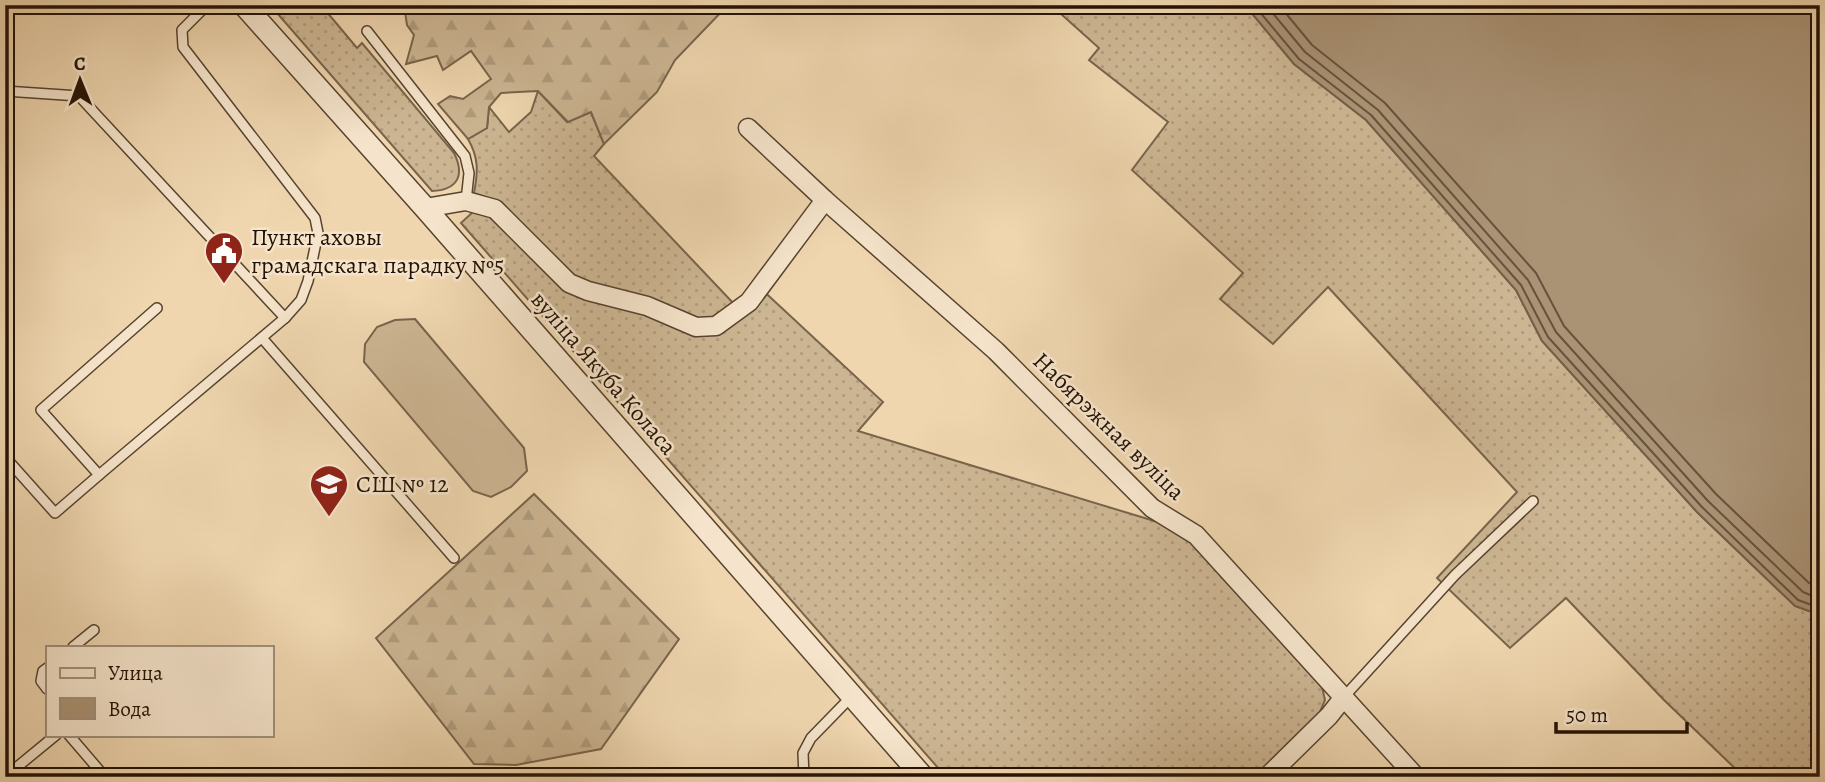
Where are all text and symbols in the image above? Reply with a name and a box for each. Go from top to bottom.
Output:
north arrow [46,46,116,116]
text: С [74,51,86,77]
place label: Пункт аховы грамадскага парадку №5 [251,221,504,281]
public building icon: Пункт аховы грамадскага парадку №5 [203,230,245,285]
street label: вуліца Якуба Коласа [524,284,684,462]
street label: Набярэжная вуліца [1026,345,1192,507]
school or university icon: СШ № 12 [308,463,350,518]
place label: СШ № 12 [356,468,449,500]
legend [46,646,273,736]
text: Улица [108,659,163,687]
scale bar [1556,691,1687,735]
text: Вода [108,695,151,723]
text: 50 m [1566,701,1608,729]

